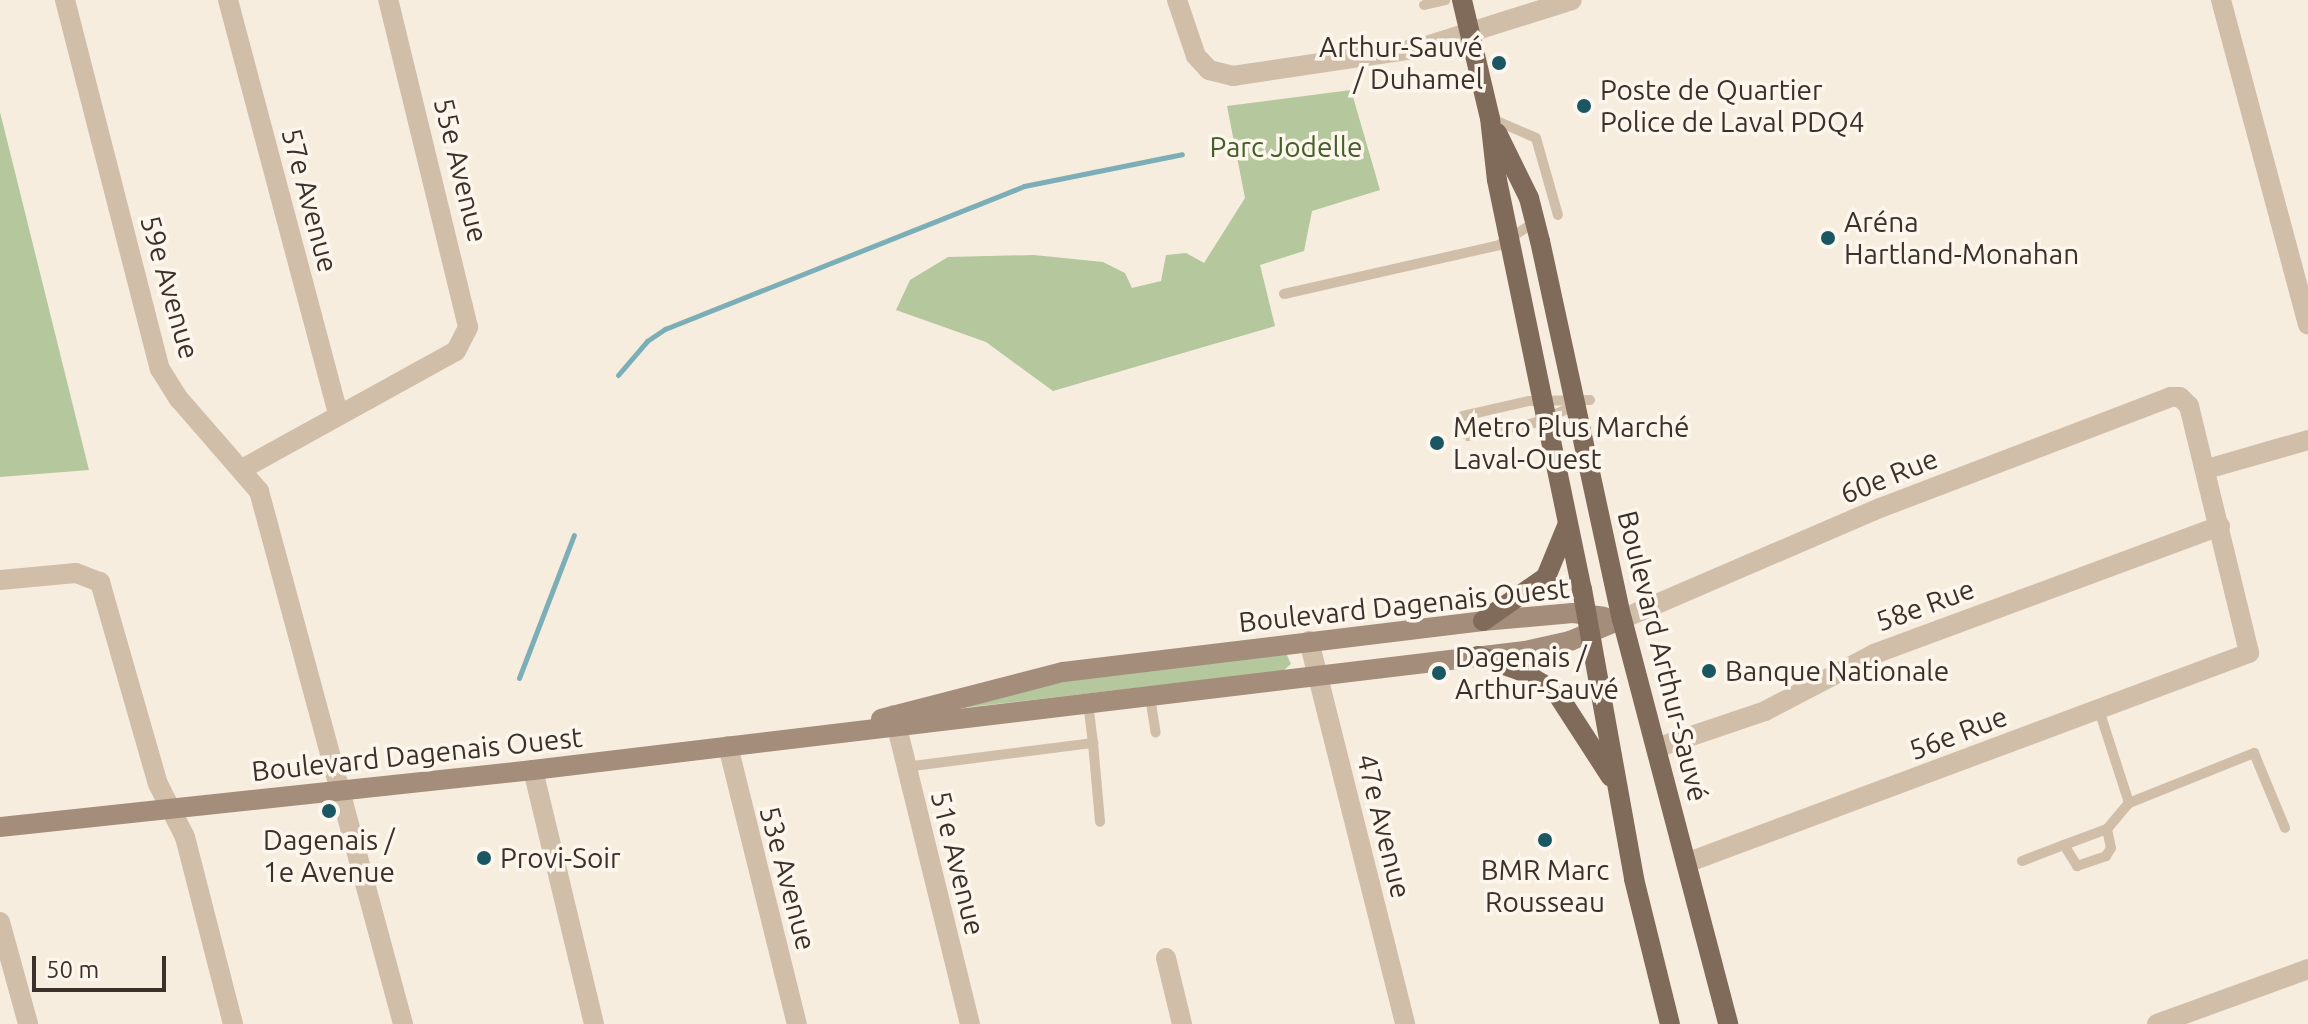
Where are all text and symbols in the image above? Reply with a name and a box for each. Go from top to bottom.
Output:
place label: Arthur-Sauvé / Duhamel [1319,30,1483,96]
marker: Arthur-Sauvé / Duhamel [1490,54,1508,72]
place label: Poste de Quartier Police de Laval PDQ4 [1600,73,1864,139]
street label: 55e Avenue [427,94,495,246]
marker: Poste de Quartier Police de Laval PDQ4 [1575,97,1593,115]
street label: 57e Avenue [275,124,345,276]
park label: Parc Jodelle [1209,130,1363,164]
place label: Aréna Hartland-Monahan [1844,205,2079,271]
street label: 59e Avenue [133,211,207,363]
marker: Aréna Hartland-Monahan [1819,229,1837,247]
place label: Metro Plus Marché Laval-Ouest [1453,410,1690,476]
marker: Metro Plus Marché Laval-Ouest [1428,434,1446,452]
street label: 60e Rue [1835,441,1943,511]
street label: Boulevard Arthur-Sauvé [1611,507,1715,805]
street label: Boulevard Dagenais Ouest [1237,571,1571,639]
street label: 58e Rue [1871,572,1979,638]
place label: Dagenais / Arthur-Sauvé [1455,640,1619,706]
place label: Banque Nationale [1725,654,1949,688]
marker: Banque Nationale [1700,662,1718,680]
marker: Dagenais / Arthur-Sauvé [1430,664,1448,682]
street label: 56e Rue [1904,699,2012,767]
street label: Boulevard Dagenais Ouest [250,720,584,788]
street label: 47e Avenue [1350,750,1418,902]
street label: 51e Avenue [924,787,992,939]
marker: Dagenais / 1e Avenue [320,802,338,820]
street label: 53e Avenue [753,802,823,954]
place label: Dagenais / 1e Avenue [263,823,395,889]
marker: BMR Marc Rousseau [1536,831,1554,849]
place label: Provi-Soir [500,841,621,875]
marker: Provi-Soir [475,849,493,867]
place label: BMR Marc Rousseau [1481,853,1609,919]
scale bar [36,940,170,990]
text: 50 m [46,956,99,983]

